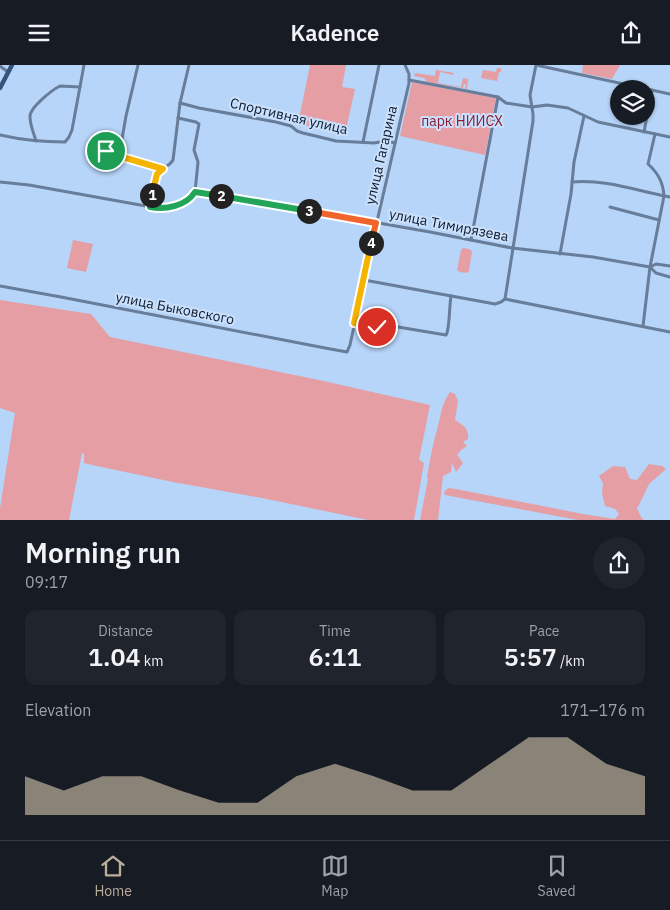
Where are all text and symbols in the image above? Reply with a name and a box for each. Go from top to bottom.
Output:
text: Kadence [291,18,379,47]
icon: menu [25,19,53,47]
icon: share [617,19,645,47]
map controls [610,80,655,125]
button: layers [610,80,655,125]
street label: Спортивная улица [228,94,350,138]
street label: улица Гагарина [361,103,401,206]
park label: парк НИИСХ [421,112,503,130]
pin [85,130,127,172]
icon: arrive [92,137,120,165]
pin: 1 [140,183,164,207]
pin: 2 [208,183,234,209]
text: 1 [148,186,157,204]
text: 2 [217,187,226,205]
pin: 3 [296,199,322,223]
text: 3 [305,202,314,220]
street label: улица Тимирязева [388,205,511,245]
pin: 4 [358,231,384,255]
text: 4 [367,234,376,252]
street label: улица Быковского [114,288,236,328]
pin [356,306,398,348]
icon: check [363,313,391,341]
text: Morning run [25,534,181,571]
button: share [593,537,645,589]
text: 09:17 [25,572,68,592]
text: Distance [98,622,153,640]
text: Time [319,622,351,640]
text: Pace [529,622,560,640]
text: 1.04 [88,640,140,673]
text: 6:11 [309,640,361,673]
text: 5:57 [504,640,557,673]
text: km [140,652,163,670]
text: /km [557,652,585,670]
text: Elevation [25,700,91,720]
text: 171–176 m [560,700,645,720]
tab: Home [94,852,132,900]
tab: Map [321,852,349,900]
tab: Saved [538,852,576,900]

